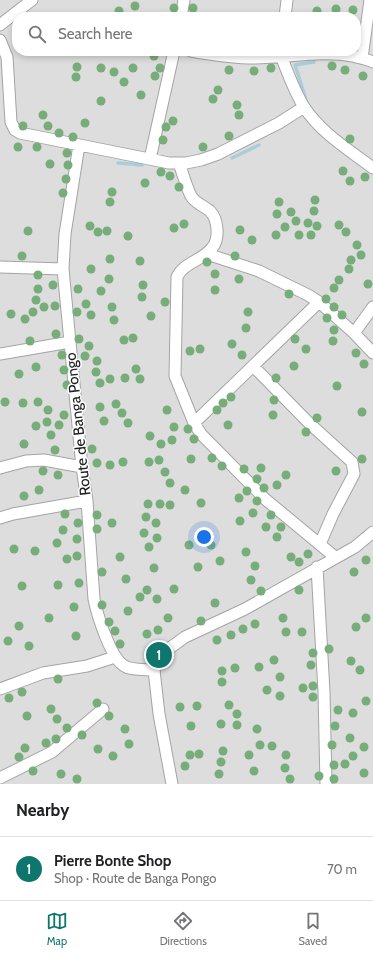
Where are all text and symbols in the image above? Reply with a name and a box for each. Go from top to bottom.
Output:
search box [12,12,361,56]
icon: search [26,23,48,45]
text: Search here [58,25,133,43]
street label: Route de Banga Pongo [62,352,94,496]
your location [194,527,214,547]
pin: 1 [146,640,172,670]
text: Nearby [16,800,69,820]
text: Pierre Bonte Shop [54,852,171,870]
text: 1 [27,861,31,877]
text: 70 m [327,861,357,877]
text: Shop · Route de Banga Pongo [54,870,216,886]
tab: Map [46,910,68,948]
tab: Directions [160,910,207,948]
tab: Saved [299,910,327,948]

